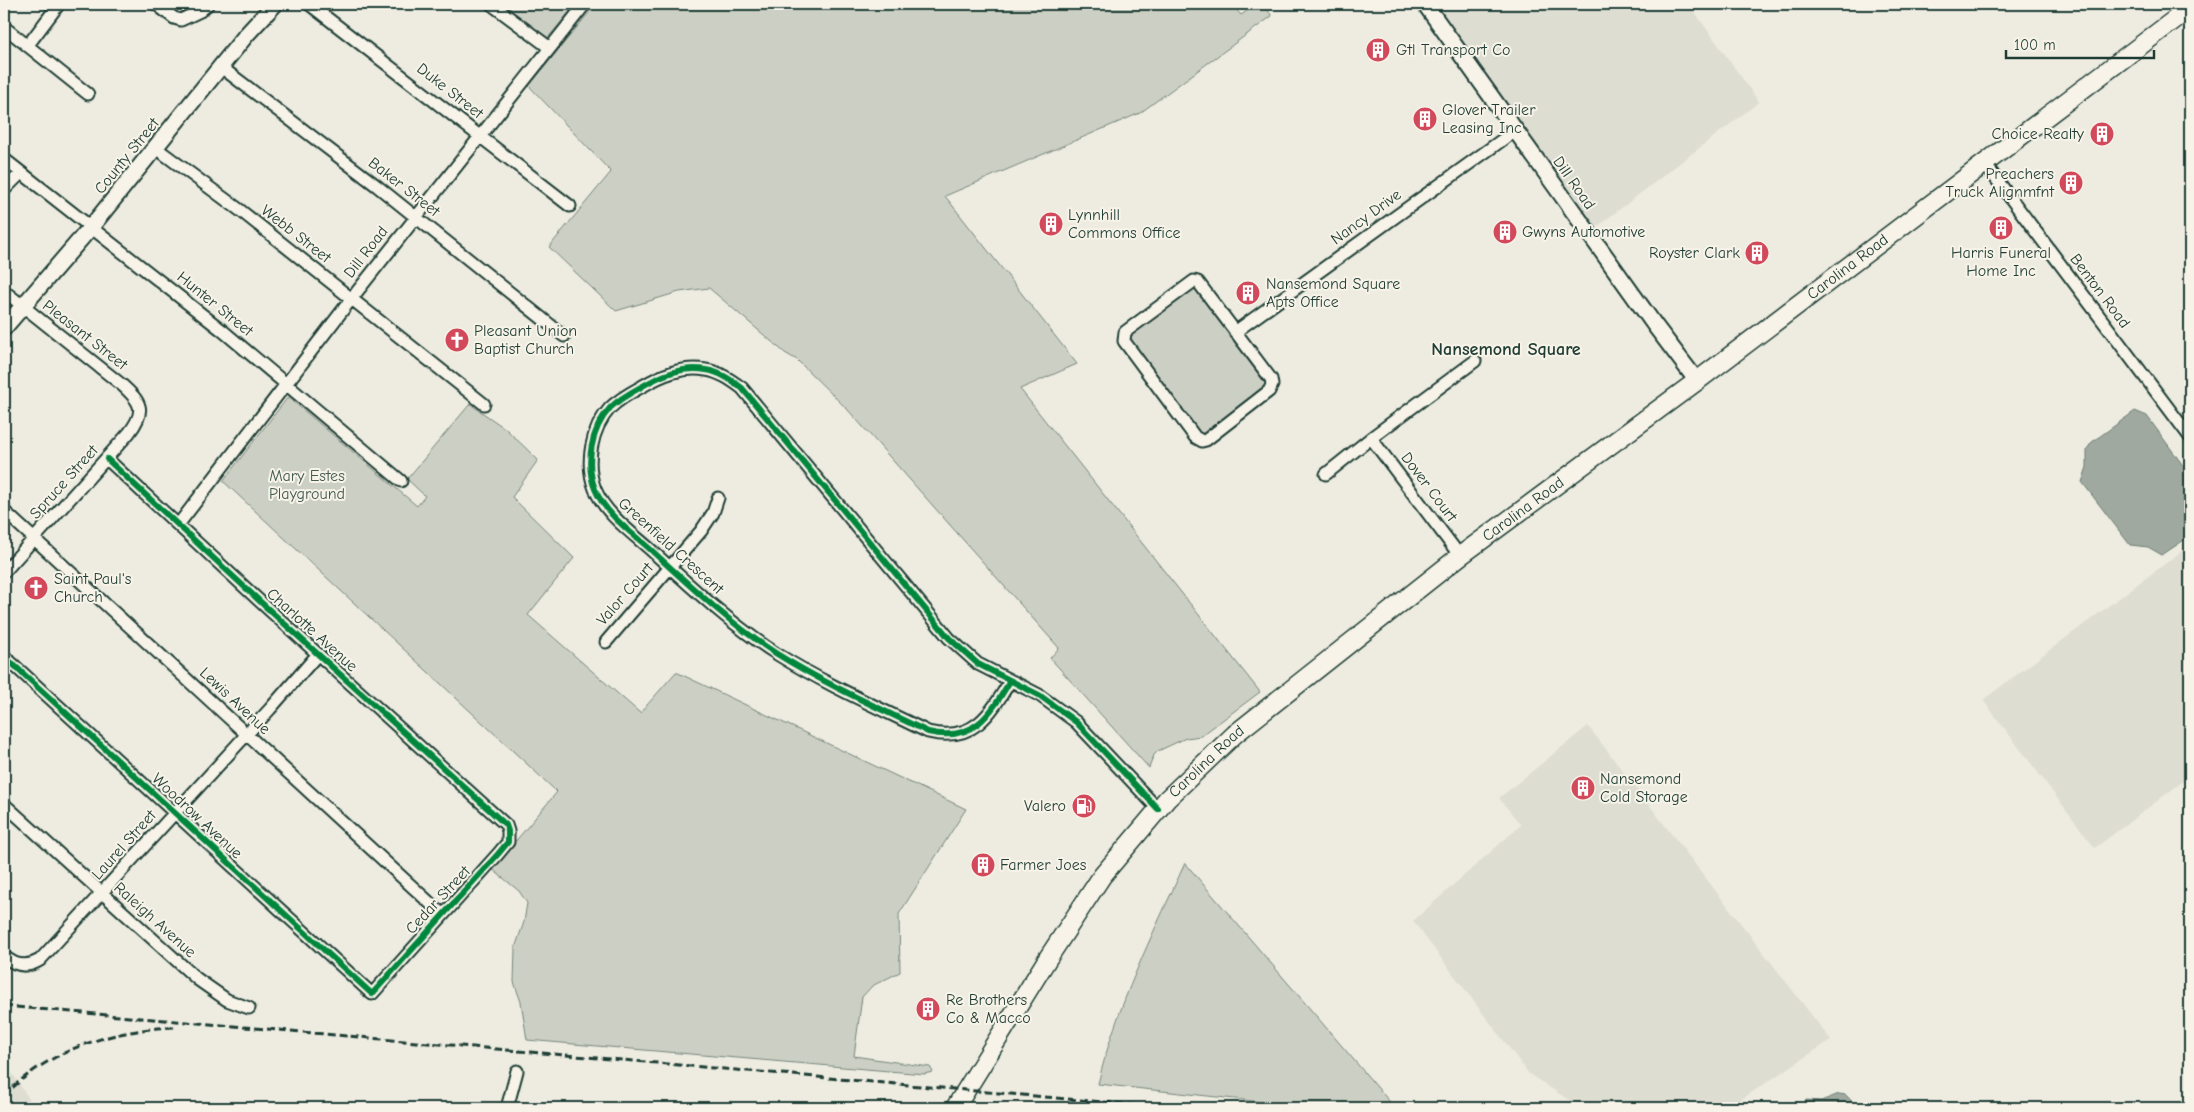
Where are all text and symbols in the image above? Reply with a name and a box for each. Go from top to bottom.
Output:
scale bar [2006,28,2154,60]
text: 100 m [2014,36,2056,54]
building icon: Gtl Transport Co [1365,37,1391,63]
place label: Gtl Transport Co [1396,41,1511,59]
street label: Duke Street [413,60,487,123]
place label: Glover Trailer Leasing Inc [1442,101,1536,137]
building icon: Glover Trailer Leasing Inc [1412,106,1438,132]
street label: County Street [91,114,163,198]
building icon: Choice Realty [2089,121,2115,147]
place label: Choice Realty [1992,125,2085,143]
street label: Dill Road [1549,153,1599,213]
street label: Baker Street [365,154,444,221]
place label: Preachers Truck Alignmfnt [1945,165,2054,201]
building icon: Preachers Truck Alignmfnt [2058,170,2084,196]
street label: Nancy Drive [1327,186,1405,248]
street label: Webb Street [258,201,335,267]
place label: Lynnhill Commons Office [1068,206,1181,242]
building icon: Lynnhill Commons Office [1038,211,1064,237]
building icon: Harris Funeral Home Inc [1988,215,2014,241]
building icon: Gwyns Automotive [1492,219,1518,245]
street label: Dill Road [340,223,392,281]
place label: Gwyns Automotive [1522,223,1645,241]
street label: Carolina Road [1804,231,1892,303]
building icon: Royster Clark [1744,240,1770,266]
place label: Royster Clark [1649,244,1740,262]
place label: Harris Funeral Home Inc [1951,244,2051,280]
street label: Benton Road [2066,250,2134,332]
street label: Hunter Street [173,268,257,340]
place label: Nansemond Square Apts Office [1266,275,1400,311]
building icon: Nansemond Square Apts Office [1235,280,1261,306]
street label: Pleasant Street [39,296,131,374]
place label: Pleasant Union Baptist Church [474,322,577,358]
church icon: Pleasant Union Baptist Church [444,327,470,353]
district label: Nansemond Square [1431,339,1581,360]
street label: Spruce Street [26,441,102,523]
street label: Dover Court [1397,449,1461,525]
park label: Mary Estes Playground [269,467,345,503]
street label: Carolina Road [1479,473,1568,545]
street label: Greenfield Crescent [615,494,728,598]
street label: Valor Court [593,559,657,629]
place label: Saint Paul's Church [54,570,132,606]
church icon: Saint Paul's Church [23,575,49,601]
street label: Charlotte Avenue [263,585,361,675]
street label: Lewis Avenue [196,664,274,738]
street label: Carolina Road [1165,721,1248,801]
street label: Woodrow Avenue [148,770,246,862]
place label: Nansemond Cold Storage [1600,770,1688,806]
building icon: Nansemond Cold Storage [1570,775,1596,801]
fuel station icon: Valero [1071,793,1097,819]
place label: Valero [1024,797,1066,815]
street label: Laurel Street [88,806,160,883]
building icon: Farmer Joes [970,852,996,878]
place label: Farmer Joes [1000,856,1087,874]
street label: Cedar Street [402,862,474,938]
street label: Raleigh Avenue [110,879,200,961]
place label: Re Brothers Co & Macco [946,991,1031,1027]
building icon: Re Brothers Co & Macco [915,996,941,1022]

